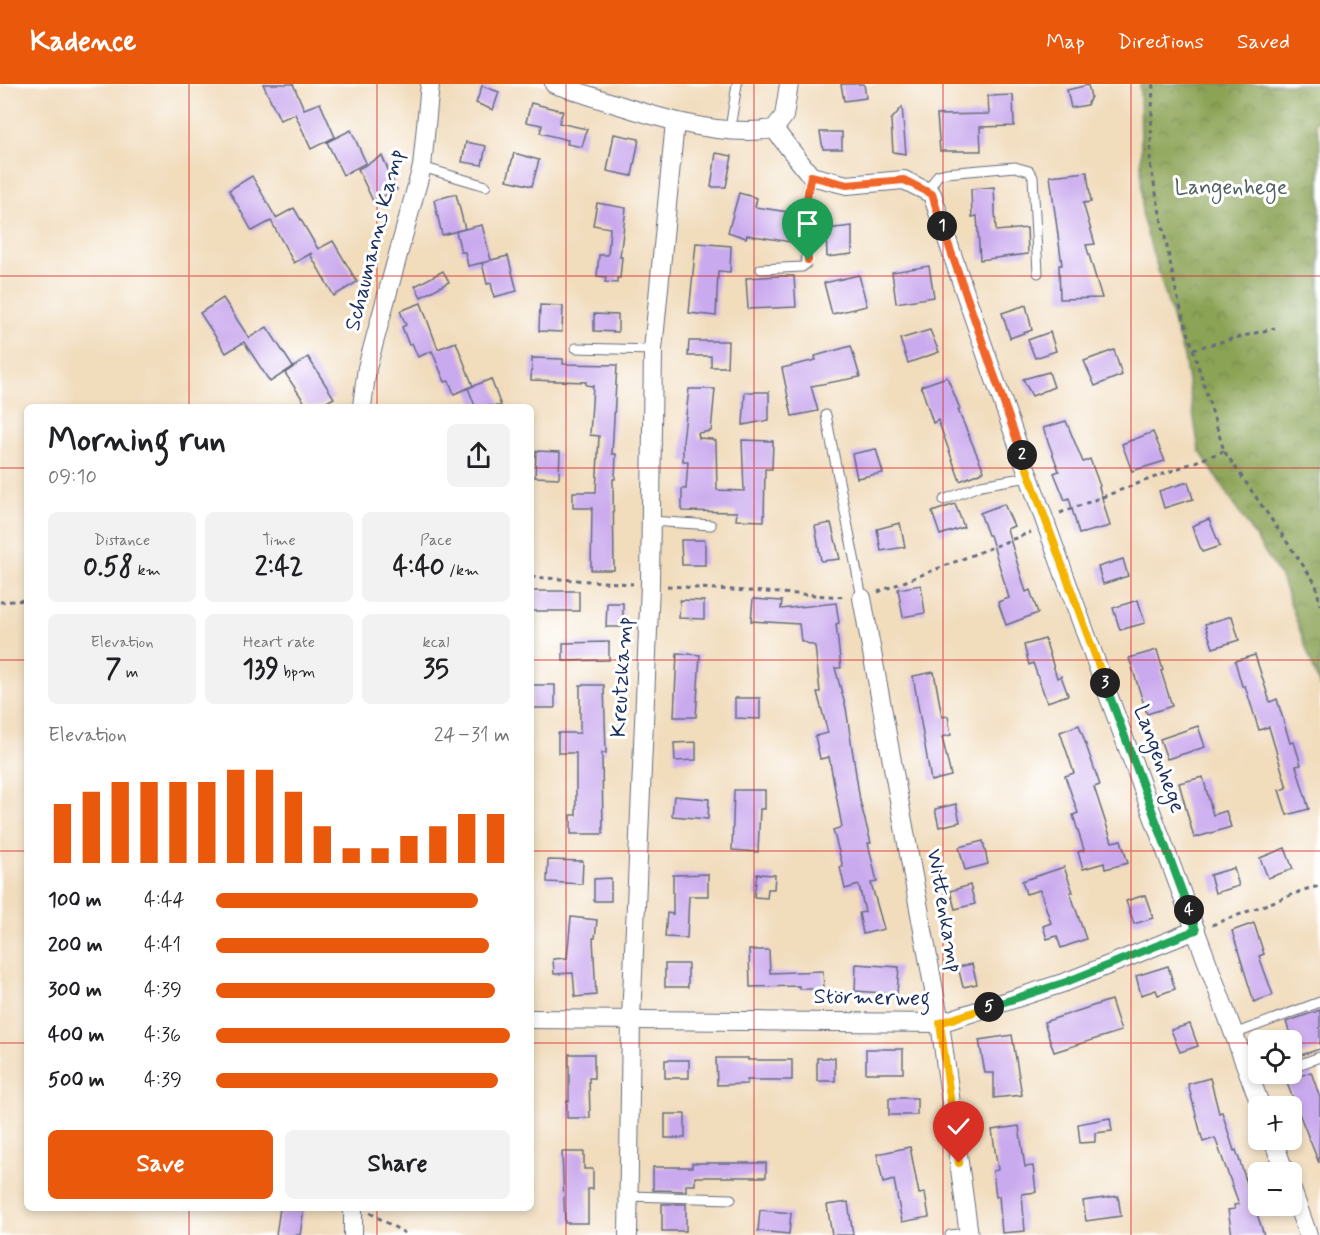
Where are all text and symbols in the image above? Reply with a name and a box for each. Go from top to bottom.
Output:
text: Kadence [30,24,137,61]
text: Map [1046,28,1085,56]
text: Directions [1118,28,1204,56]
text: Saved [1237,28,1290,56]
street label: Schaumanns Kamp [339,146,411,334]
park label: Langenhege [1175,174,1288,205]
pin [782,198,833,260]
icon: arrive [791,207,824,240]
pin: 1 [927,211,957,241]
text: 1 [938,215,946,236]
text: Morning run [48,419,226,463]
button: share [447,424,510,487]
pin: 2 [1007,440,1037,470]
text: 2 [1018,444,1026,465]
text: 09:10 [48,464,97,491]
text: Distance [94,530,150,551]
text: Time [262,530,296,551]
text: Pace [420,530,452,551]
text: 0.58 [83,551,133,585]
text: 2:42 [255,551,303,585]
text: 4:40 [393,551,445,585]
text: km [133,560,161,581]
text: /km [445,560,479,581]
street label: Kreutzkamp [605,616,639,738]
text: Elevation [91,632,154,653]
text: Heart rate [243,632,315,653]
text: kcal [423,632,449,653]
text: 7 [106,653,121,687]
text: 139 [243,653,279,687]
text: 35 [423,653,449,687]
text: m [121,662,138,683]
text: bpm [279,662,315,683]
pin: 3 [1090,668,1120,698]
text: 3 [1101,672,1109,693]
street label: Langenhege [1124,701,1192,818]
text: Elevation [48,722,127,749]
text: 24–31 m [434,722,510,749]
street label: Wittenkamp [919,847,969,975]
text: 100 m [48,887,102,914]
text: 4:44 [144,887,185,914]
pin: 4 [1174,895,1204,925]
text: 4 [1184,899,1194,920]
text: 200 m [48,932,103,959]
text: 4:41 [144,932,181,959]
text: 300 m [48,977,102,1004]
text: 4:39 [144,977,182,1004]
street label: Störmerweg [813,983,931,1016]
pin: 5 [974,992,1004,1022]
text: 5 [984,996,994,1017]
text: 400 m [48,1022,104,1049]
text: 4:36 [144,1022,181,1049]
map controls [1248,1030,1302,1216]
button: locate [1248,1030,1302,1084]
text: 500 m [48,1067,105,1094]
text: 4:39 [144,1067,182,1094]
button: + [1248,1096,1302,1150]
pin [933,1101,984,1163]
icon: check [942,1110,975,1143]
button: Save [48,1130,273,1199]
button: Share [285,1130,510,1199]
button: − [1248,1162,1302,1216]

